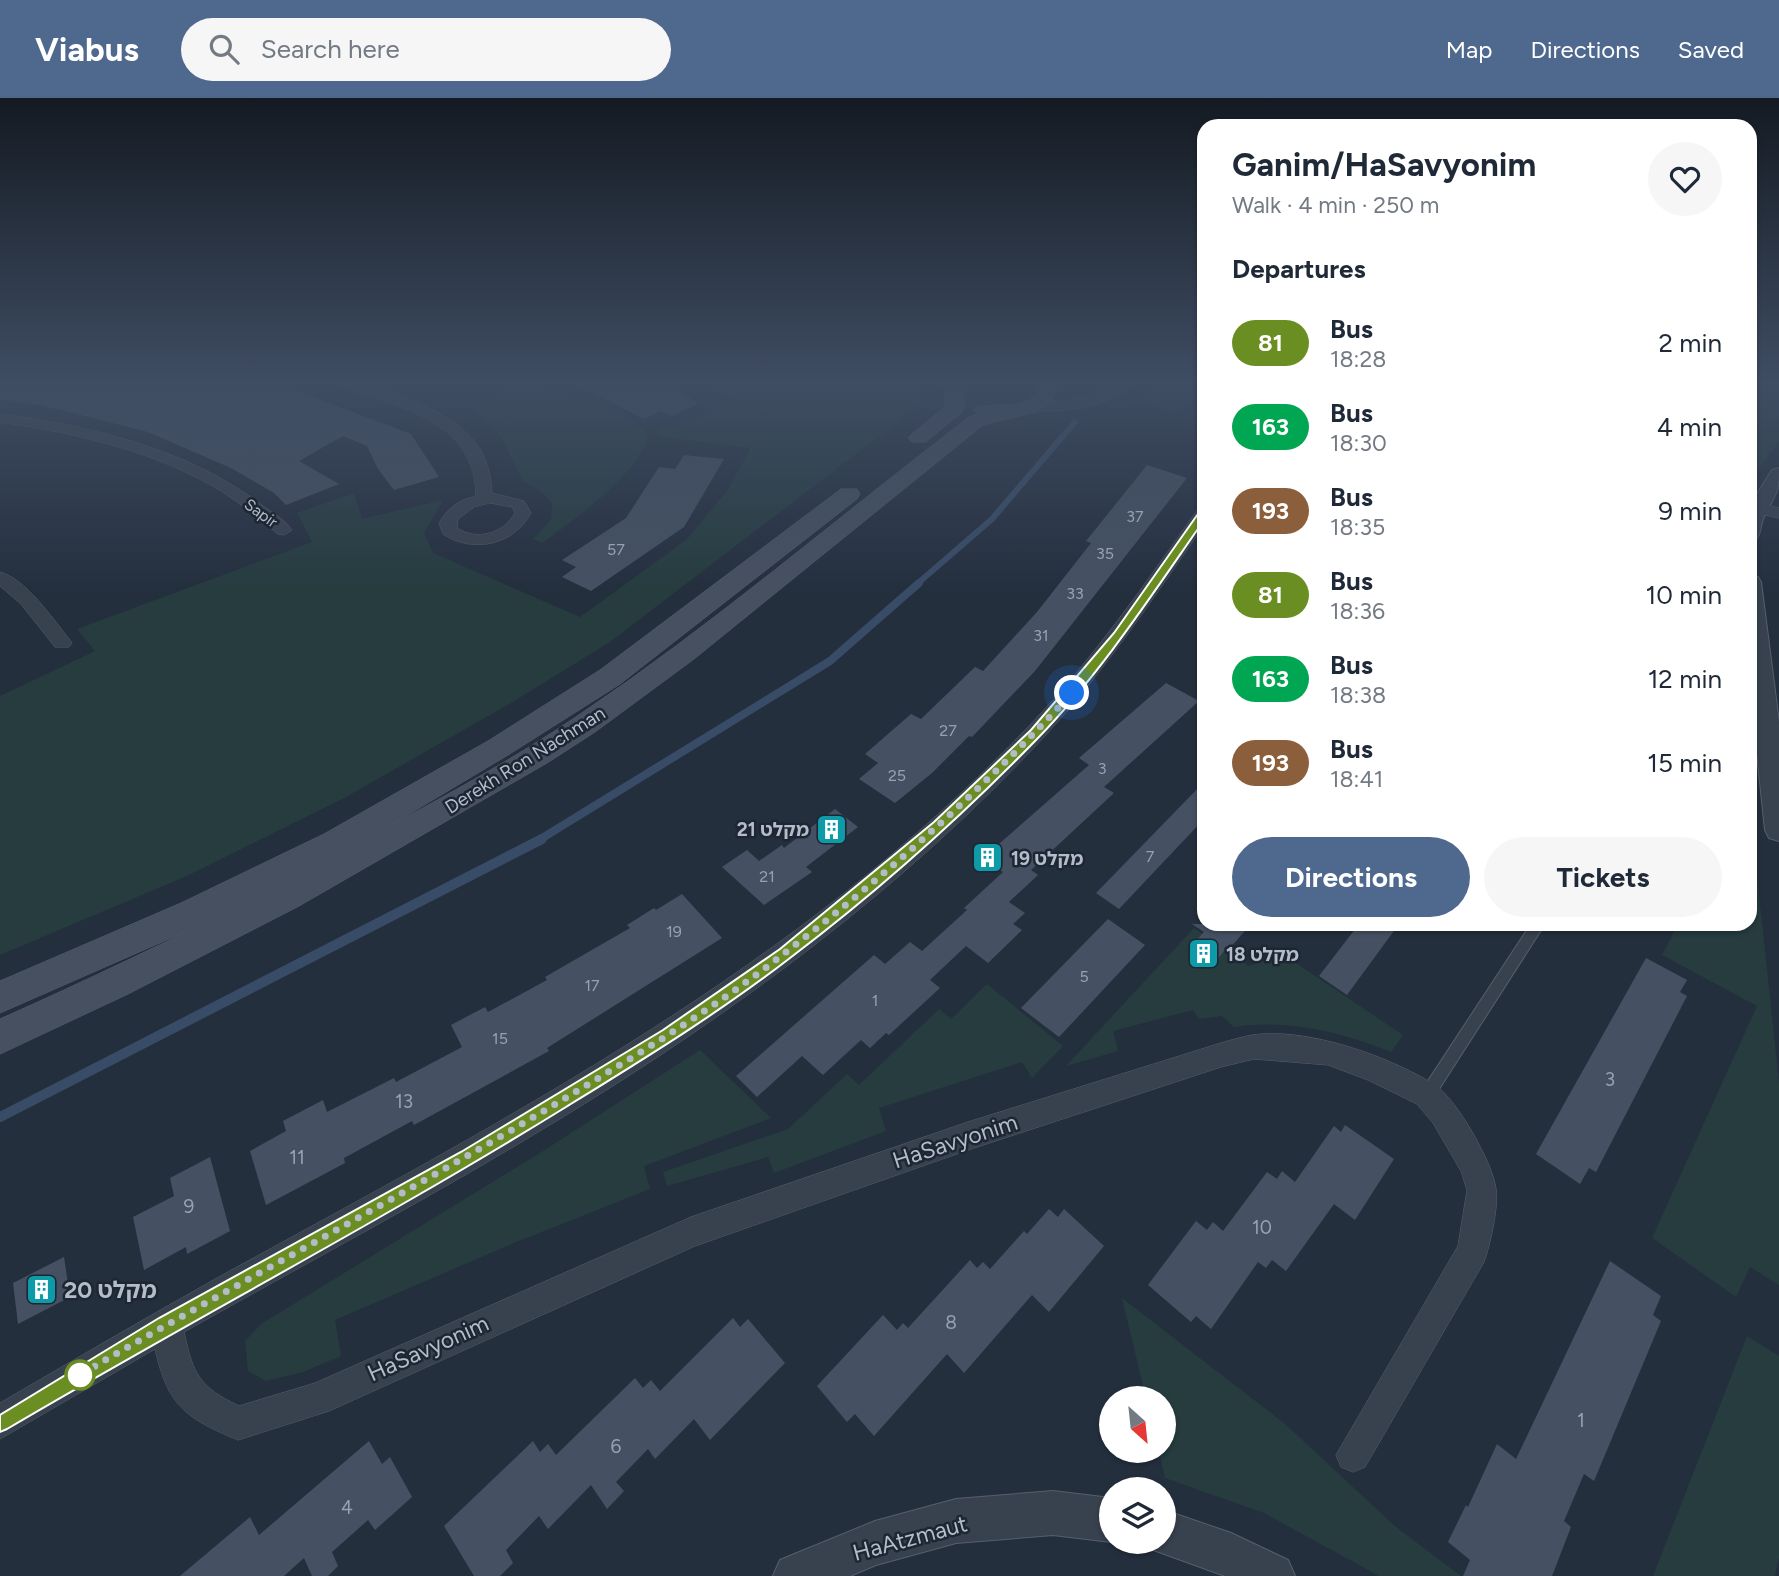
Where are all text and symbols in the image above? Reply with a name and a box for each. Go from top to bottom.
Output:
search box [181,18,671,81]
text: Viabus [35,30,139,69]
icon: search [205,30,243,68]
text: Search here [261,33,400,65]
text: Map [1446,35,1492,64]
text: Directions [1530,35,1640,64]
text: Saved [1678,35,1744,64]
button: heart [1648,142,1722,216]
text: Ganim/HaSavyonim [1232,145,1536,184]
text: Walk · 4 min · 250 m [1232,191,1439,219]
text: Departures [1232,253,1366,285]
text: Bus [1330,313,1373,345]
text: 2 min [1658,327,1722,359]
text: 81 [1258,328,1283,357]
text: 18:28 [1330,345,1386,373]
text: Bus [1330,397,1373,429]
text: 4 min [1657,411,1722,443]
text: 163 [1252,412,1289,441]
text: 18:30 [1330,429,1387,457]
text: Bus [1330,481,1373,513]
street label: Sapir [241,495,282,532]
text: 9 min [1658,495,1722,527]
text: 193 [1252,496,1289,525]
house number: 37 [1126,507,1144,526]
text: 18:35 [1330,513,1385,541]
house number: 57 [607,540,625,559]
house number: 35 [1096,544,1114,563]
text: Bus [1330,565,1373,597]
text: 10 min [1646,579,1722,611]
text: 81 [1258,580,1283,609]
house number: 33 [1066,584,1084,603]
text: 18:36 [1330,597,1385,625]
house number: 31 [1033,626,1049,645]
text: Bus [1330,649,1373,681]
text: 12 min [1648,663,1722,695]
text: 163 [1252,664,1289,693]
your location [1054,675,1089,710]
text: 18:38 [1330,681,1386,709]
street label: Derekh Ron Nachman [441,701,609,819]
house number: 27 [939,721,957,740]
text: Bus [1330,733,1373,765]
text: 15 min [1647,747,1722,779]
text: 193 [1252,748,1289,777]
house number: 3 [1098,759,1106,778]
text: 18:41 [1330,765,1383,793]
house number: 25 [888,766,906,785]
building icon: מקלט 21 [815,812,849,846]
place label: מקלט 21 [737,818,809,841]
button: Directions [1232,837,1470,917]
button: Tickets [1484,837,1722,917]
building icon: מקלט 19 [971,841,1005,875]
place label: מקלט 19 [1011,847,1083,870]
house number: 7 [1146,847,1155,866]
house number: 21 [759,867,775,886]
house number: 19 [666,922,682,941]
building icon: מקלט 18 [1186,937,1220,971]
place label: מקלט 18 [1226,943,1299,966]
house number: 5 [1079,967,1089,986]
house number: 17 [584,976,600,995]
house number: 1 [872,991,878,1010]
house number: 15 [492,1029,508,1048]
house number: 3 [1605,1068,1615,1091]
house number: 13 [395,1090,413,1113]
street label: HaSavyonim [889,1108,1021,1174]
house number: 11 [289,1146,305,1169]
house number: 9 [184,1195,194,1218]
house number: 10 [1252,1216,1272,1239]
building icon: מקלט 20 [24,1273,58,1307]
place label: מקלט 20 [64,1276,157,1304]
street label: HaSavyonim [363,1309,493,1387]
house number: 8 [945,1311,957,1334]
unlabelled marker [65,1360,95,1390]
north arrow [1099,1386,1176,1463]
map controls [1099,1386,1176,1554]
house number: 1 [1577,1409,1585,1432]
house number: 6 [611,1435,622,1458]
button: layers [1099,1477,1176,1554]
house number: 4 [341,1496,353,1519]
street label: HaAtzmaut [850,1509,970,1567]

